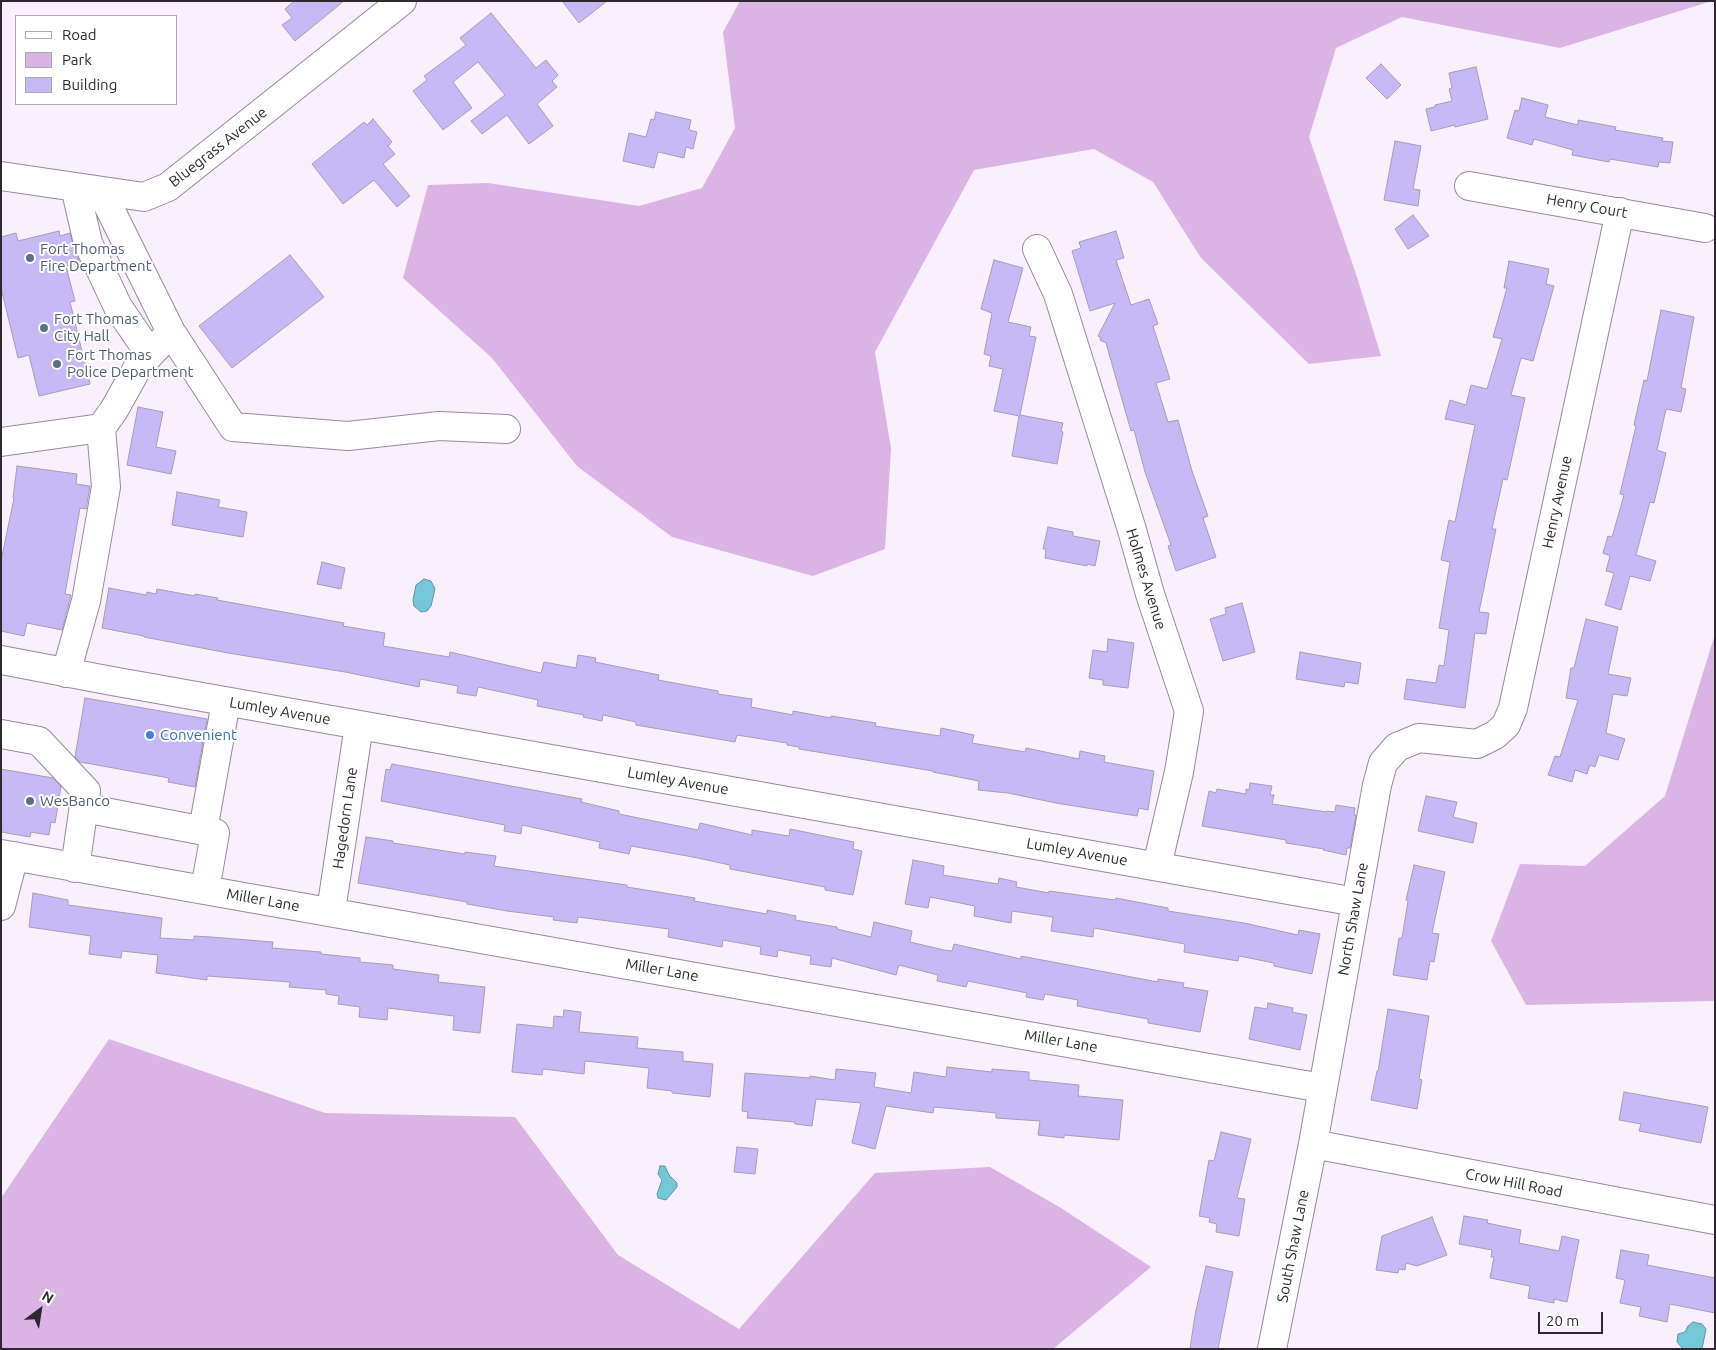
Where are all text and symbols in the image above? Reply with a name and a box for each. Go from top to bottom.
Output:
legend [15,15,178,105]
text: Road [62,26,97,43]
text: Park [62,51,92,68]
text: Building [62,76,117,93]
street label: Bluegrass Avenue [165,103,271,191]
street label: Henry Court [1545,190,1629,222]
place label: Fort Thomas Fire Department [40,240,152,275]
marker: Fort Thomas Fire Department [24,252,36,264]
place label: Fort Thomas City Hall [54,310,139,345]
marker: Fort Thomas City Hall [38,322,50,334]
place label: Fort Thomas Police Department [67,346,193,381]
marker: Fort Thomas Police Department [51,358,63,370]
street label: Henry Avenue [1538,454,1576,550]
street label: Holmes Avenue [1122,526,1170,632]
street label: Lumley Avenue [228,693,332,729]
place label: Convenient [160,726,237,744]
marker: Convenient [144,729,156,741]
street label: Lumley Avenue [626,763,730,799]
street label: Hagedorn Lane [329,766,361,870]
place label: WesBanco [40,792,110,810]
marker: WesBanco [24,795,36,807]
street label: Lumley Avenue [1025,834,1129,870]
street label: North Shaw Lane [1334,861,1372,977]
street label: Miller Lane [225,885,301,915]
street label: Miller Lane [624,955,700,985]
street label: Miller Lane [1023,1026,1099,1056]
street label: Crow Hill Road [1464,1165,1564,1201]
street label: South Shaw Lane [1273,1188,1313,1304]
north arrow [15,1285,65,1335]
text: N [39,1288,56,1307]
scale bar [1541,1302,1606,1334]
text: 20 m [1546,1312,1579,1329]

